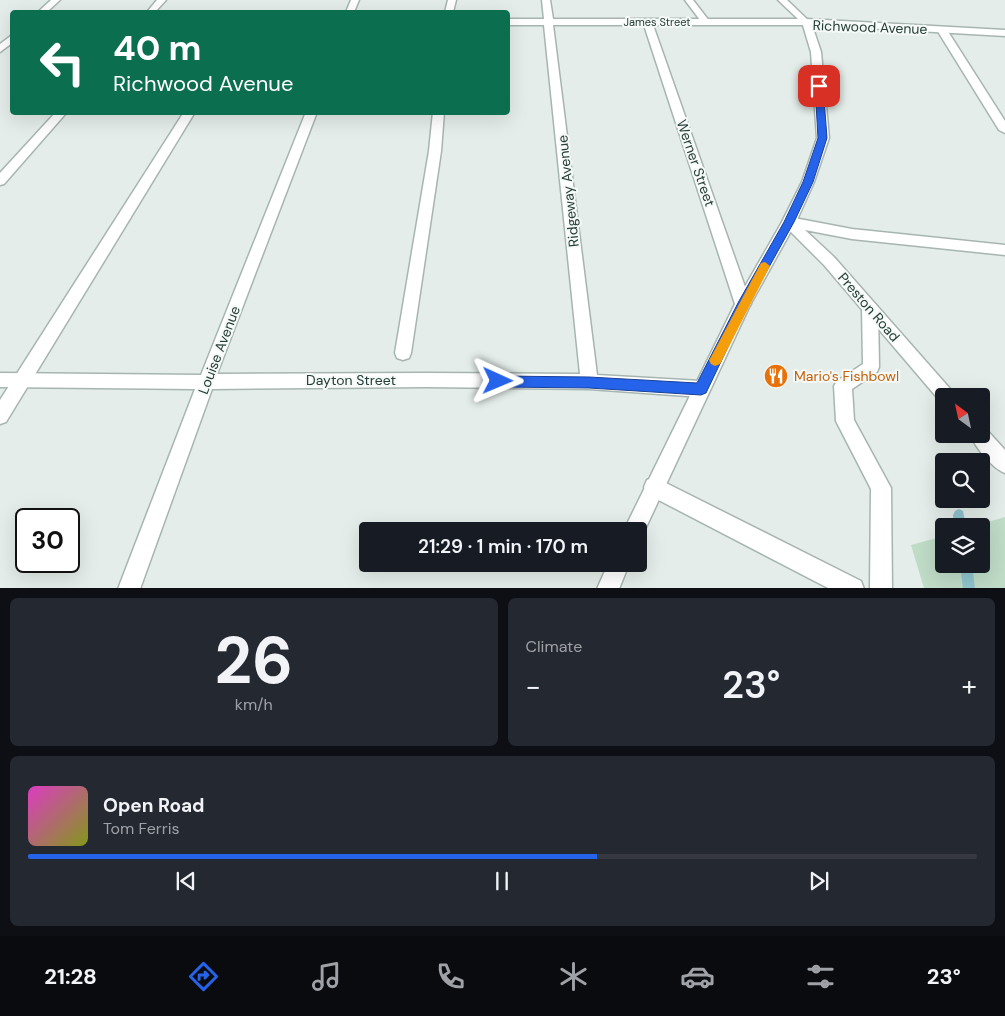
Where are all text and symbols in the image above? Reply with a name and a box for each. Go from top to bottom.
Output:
street label: James Street [623,15,691,29]
street label: Richwood Avenue [812,16,928,38]
text: 40 m [113,25,202,71]
icon: left [30,30,95,95]
pin [798,65,840,107]
text: Richwood Avenue [113,69,293,98]
icon: arrive [805,72,833,100]
street label: Werner Street [673,117,719,209]
street label: Ridgeway Avenue [553,134,583,248]
street label: Preston Road [834,269,904,345]
street label: Louise Avenue [194,303,244,397]
position arrow [471,354,523,406]
restaurant icon: Mario's Fishbowl [763,363,789,389]
place label: Mario's Fishbowl [794,367,899,385]
street label: Dayton Street [306,371,396,389]
north arrow [935,388,990,442]
map controls [935,388,990,573]
button: search [935,453,990,508]
speed limit sign: 30 [15,508,80,573]
button: layers [935,518,990,573]
text: 21:29 · 1 min · 170 m [418,534,588,559]
text: 26 [214,619,293,703]
text: Climate [526,636,582,657]
text: 23° [722,660,780,710]
text: − [526,668,541,705]
text: + [962,668,977,705]
text: km/h [235,694,273,715]
text: Open Road [103,793,205,818]
text: Tom Ferris [103,818,180,839]
icon: previous [172,867,200,895]
icon: pause [488,867,516,895]
icon: next [805,867,833,895]
icon: directions [186,959,221,994]
icon: music [309,959,344,994]
icon: phone [433,959,468,994]
icon: climate [556,959,591,994]
icon: car [680,959,715,994]
icon: filters [803,959,838,994]
text: 21:28 [44,962,97,991]
text: 23° [927,962,961,991]

